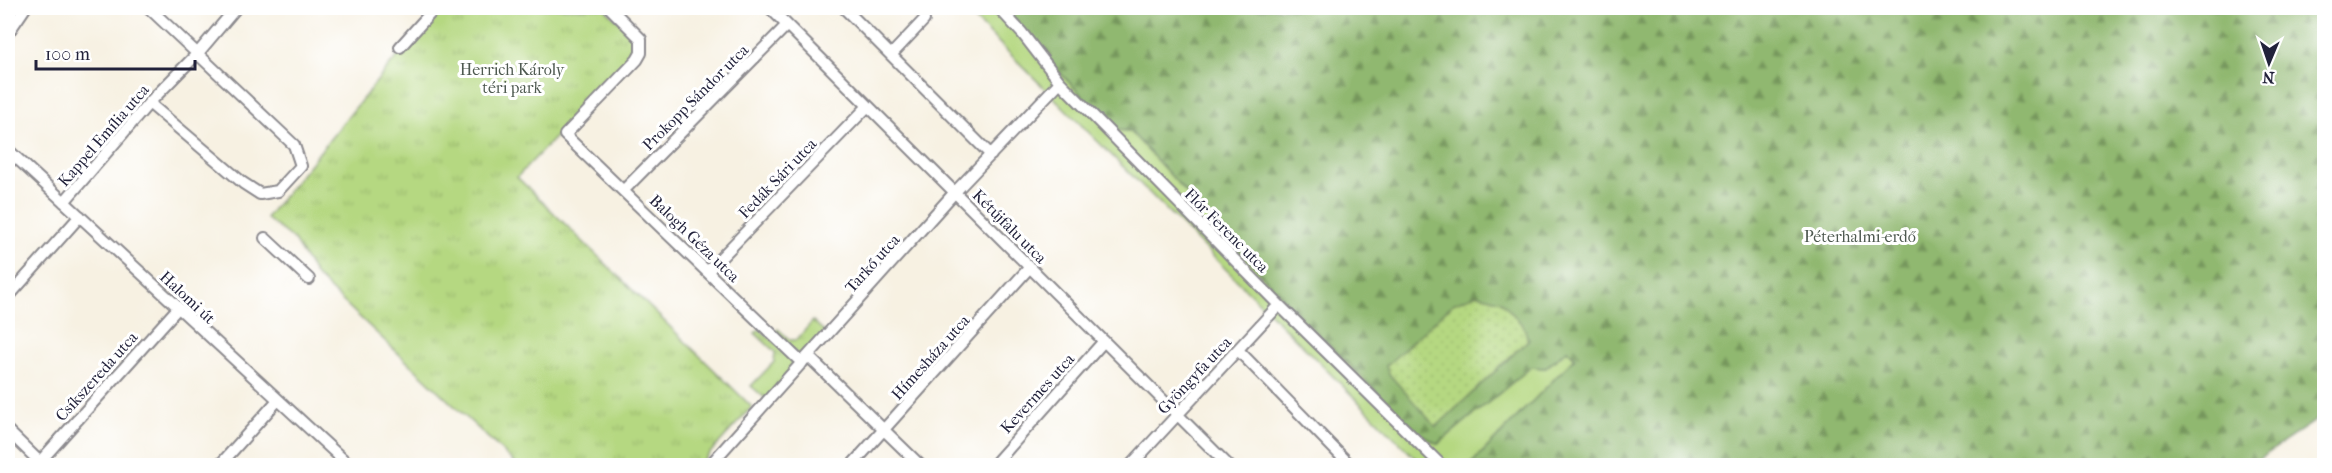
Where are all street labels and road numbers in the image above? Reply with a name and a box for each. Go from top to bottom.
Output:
street label: Prokopp Sándor utca [638,40,753,154]
street label: Kappel Emília utca [54,80,153,190]
street label: Fedák Sári utca [734,134,821,222]
street label: Flór Ferenc utca [1181,184,1273,277]
street label: Kétújfalu utca [969,185,1051,268]
street label: Balogh Géza utca [646,191,744,286]
street label: Tarkő utca [841,230,904,297]
street label: Halomi út [156,267,219,328]
street label: Hímesháza utca [887,310,974,404]
street label: Csíkszereda utca [51,327,142,425]
street label: Gyöngyfa utca [1154,332,1236,418]
street label: Kevermes utca [996,349,1079,437]

